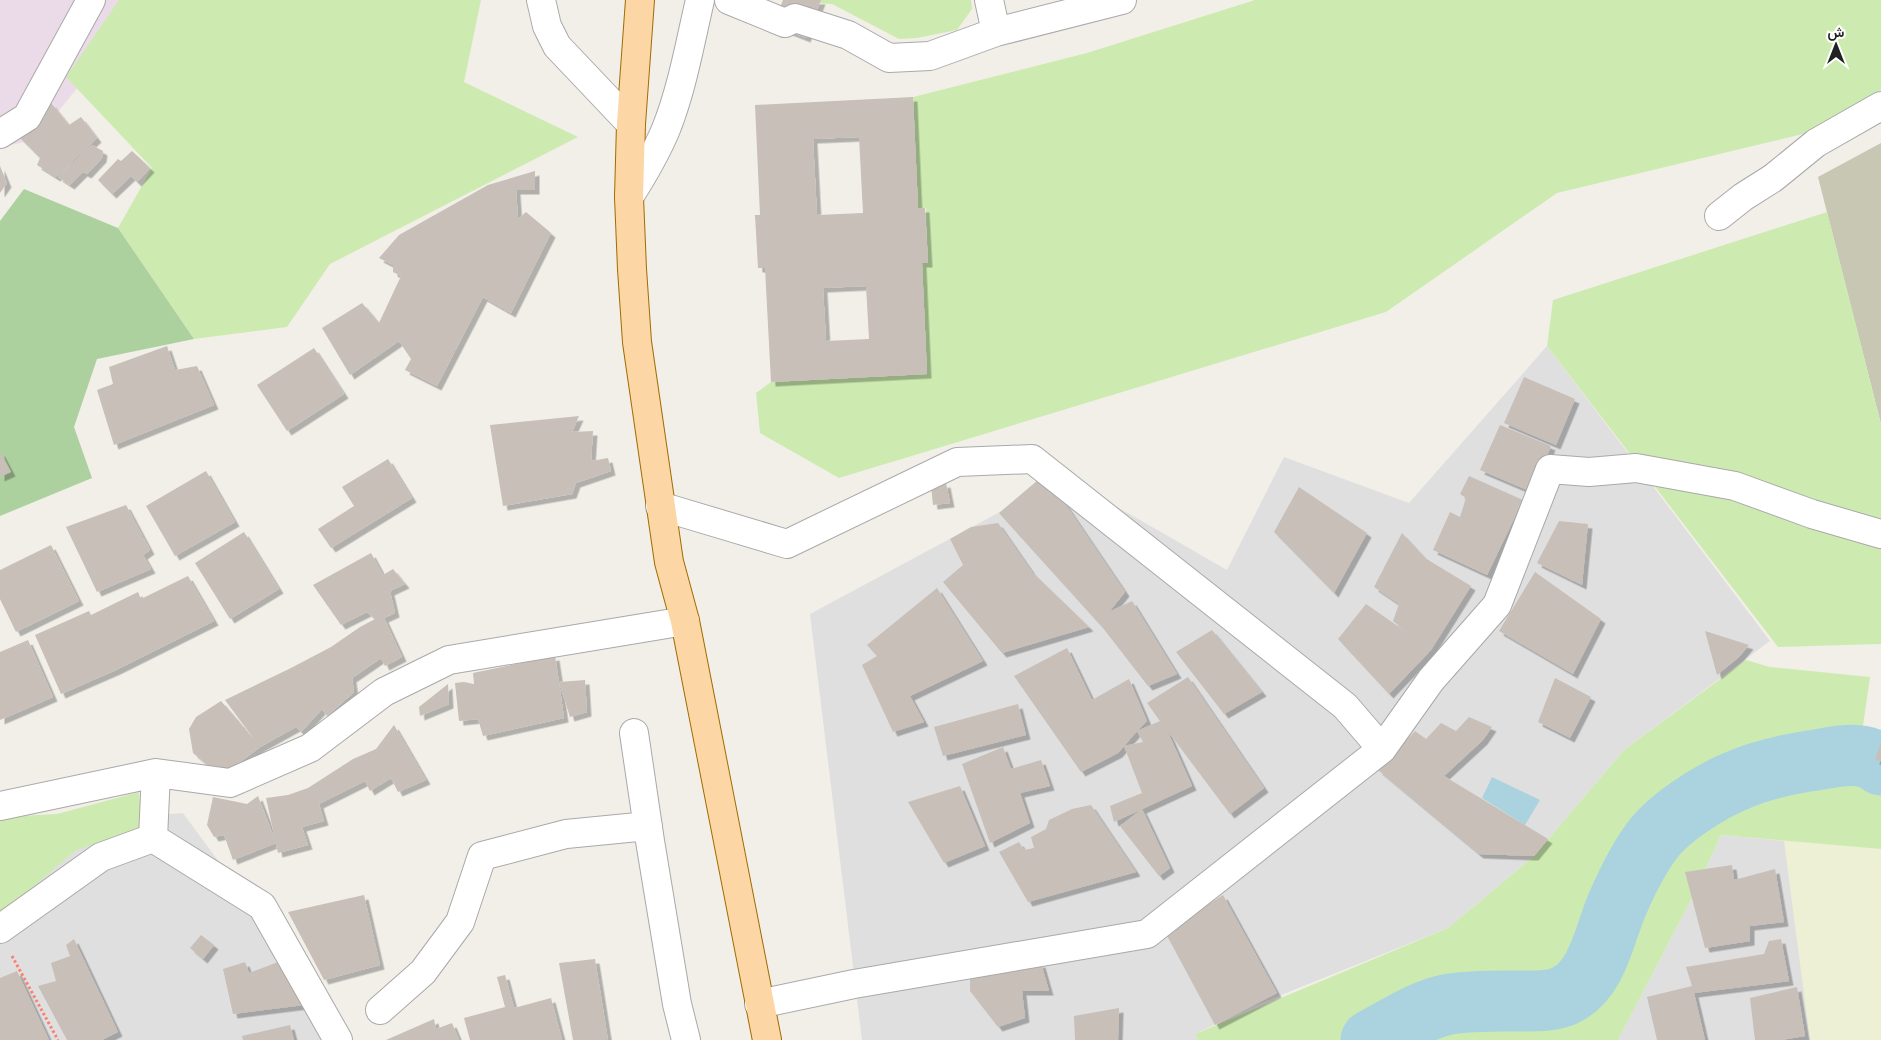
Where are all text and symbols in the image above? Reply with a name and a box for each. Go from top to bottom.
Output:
north arrow [1811,20,1861,70]
text: ش [1828,23,1845,41]

